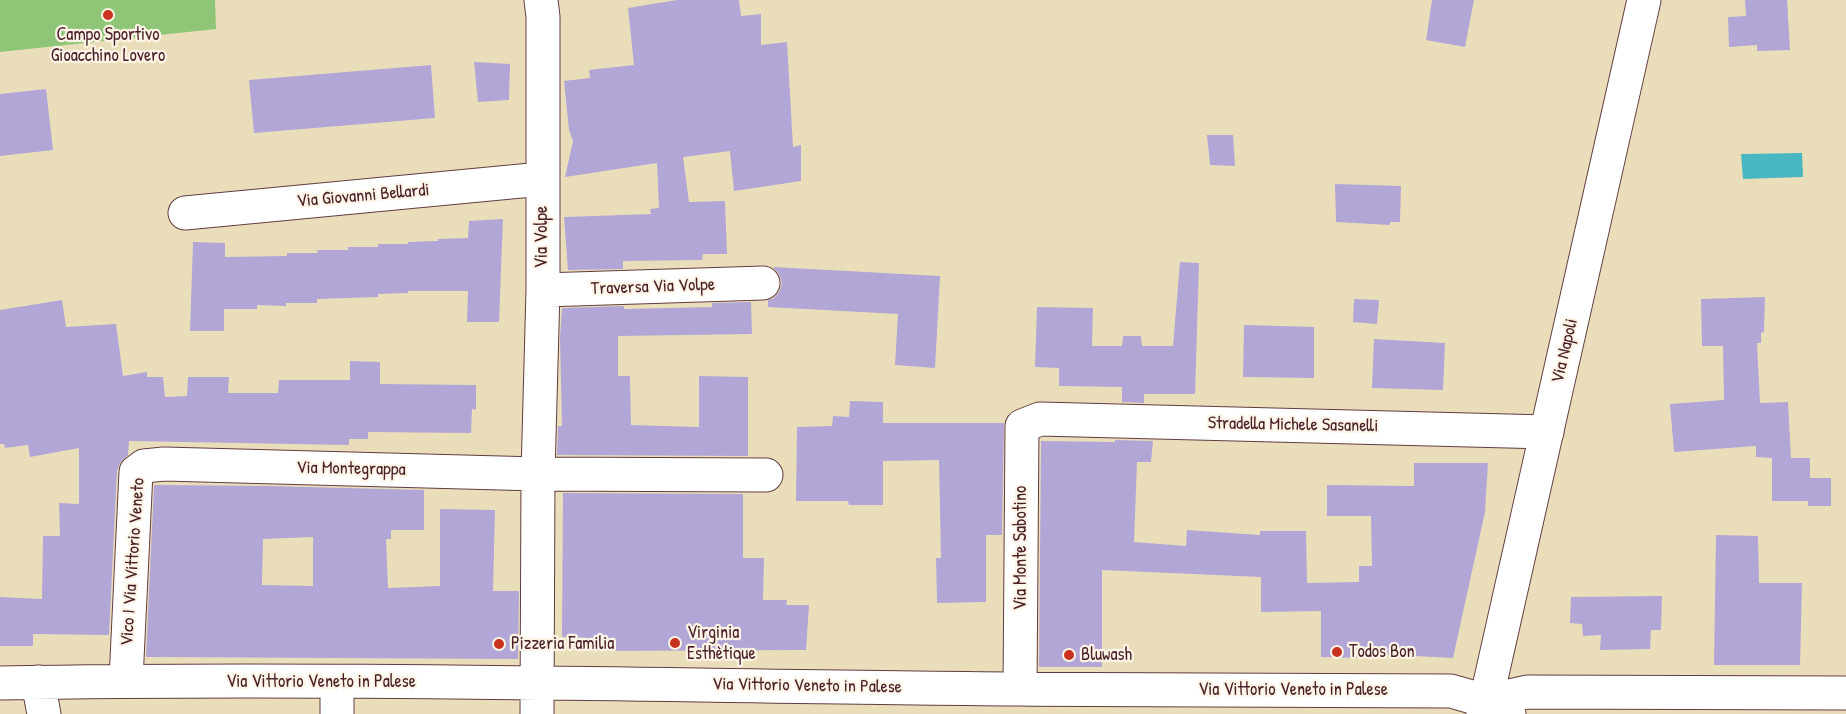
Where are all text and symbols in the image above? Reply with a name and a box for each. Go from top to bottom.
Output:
marker: Campo Sportivo Gioacchino Lovero [101,8,115,22]
place label: Campo Sportivo Gioacchino Lovero [51,24,165,66]
street label: Via Giovanni Bellardi [296,179,430,213]
street label: Via Volpe [531,206,553,268]
street label: Traversa Via Volpe [591,274,715,300]
street label: Via Napoli [1547,317,1583,385]
street label: Stradella Michele Sasanelli [1208,413,1378,437]
street label: Via Montegrappa [296,457,406,481]
street label: Vico I Via Vittorio Veneto [116,477,150,647]
street label: Via Monte Sabotino [1010,486,1032,610]
place label: Virginia Esthètique [687,622,756,664]
place label: Pizzeria Familia [511,633,614,655]
marker: Virginia Esthètique [668,636,682,650]
marker: Pizzeria Familia [492,637,506,651]
place label: Todos Bon [1349,641,1415,663]
place label: Bluwash [1081,644,1132,666]
marker: Todos Bon [1330,645,1344,659]
marker: Bluwash [1062,648,1076,662]
street label: Via Vittorio Veneto in Palese [226,671,416,693]
street label: Via Vittorio Veneto in Palese [712,674,902,698]
street label: Via Vittorio Veneto in Palese [1198,679,1388,701]

